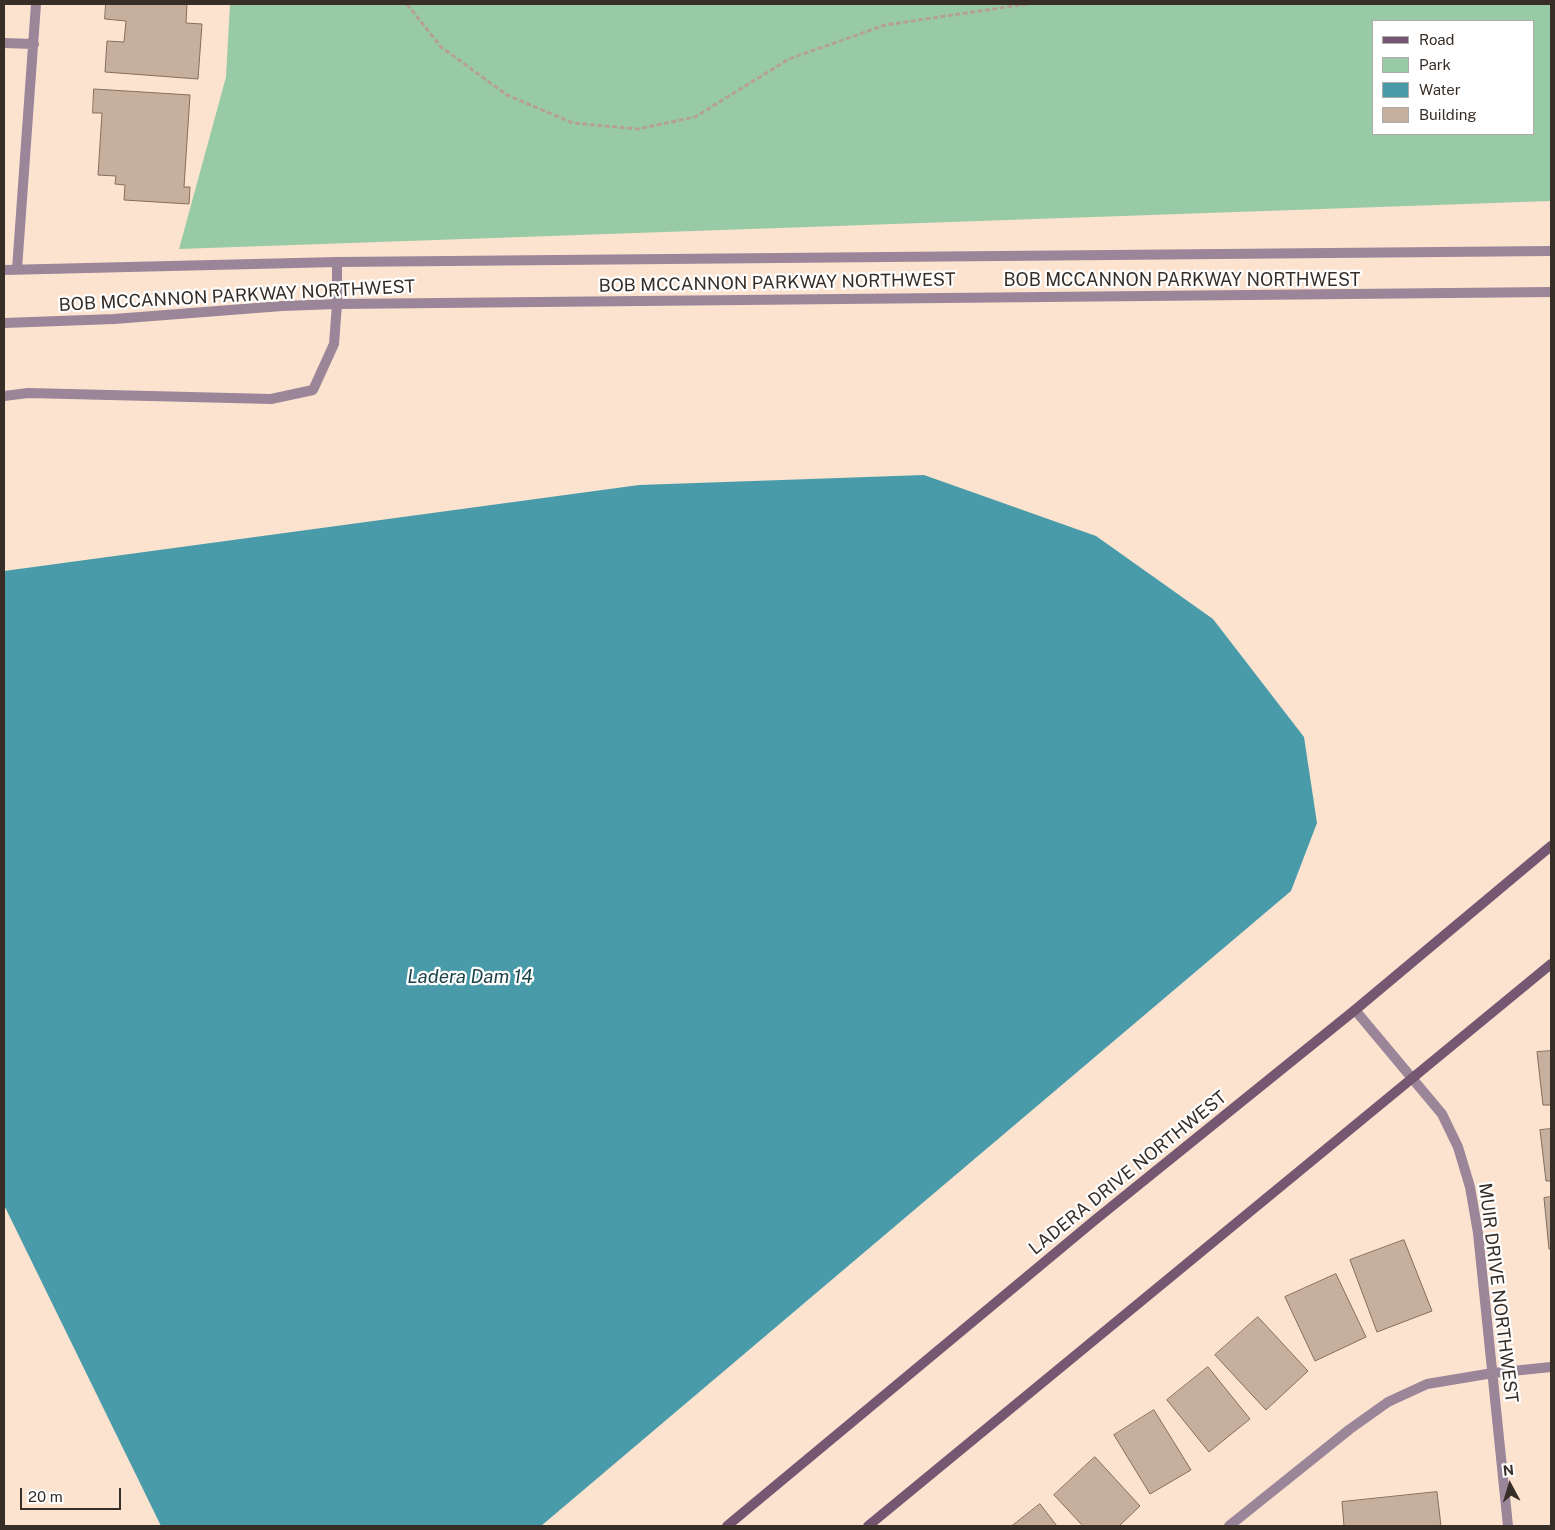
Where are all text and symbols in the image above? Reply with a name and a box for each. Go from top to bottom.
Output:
legend [1372,20,1535,135]
text: Road [1419,31,1455,48]
text: Park [1419,56,1451,73]
text: Water [1419,81,1461,98]
text: Building [1419,106,1477,123]
street label: BOB MCCANNON PARKWAY NORTHWEST [598,269,956,297]
street label: BOB MCCANNON PARKWAY NORTHWEST [1004,269,1360,291]
street label: BOB MCCANNON PARKWAY NORTHWEST [58,276,416,316]
water label: Ladera Dam 14 [407,966,533,988]
street label: LADERA DRIVE NORTHWEST [1025,1087,1231,1259]
street label: MUIR DRIVE NORTHWEST [1474,1182,1522,1404]
north arrow [1485,1460,1535,1510]
text: N [1502,1462,1515,1479]
scale bar [22,1478,124,1510]
text: 20 m [28,1488,63,1505]

